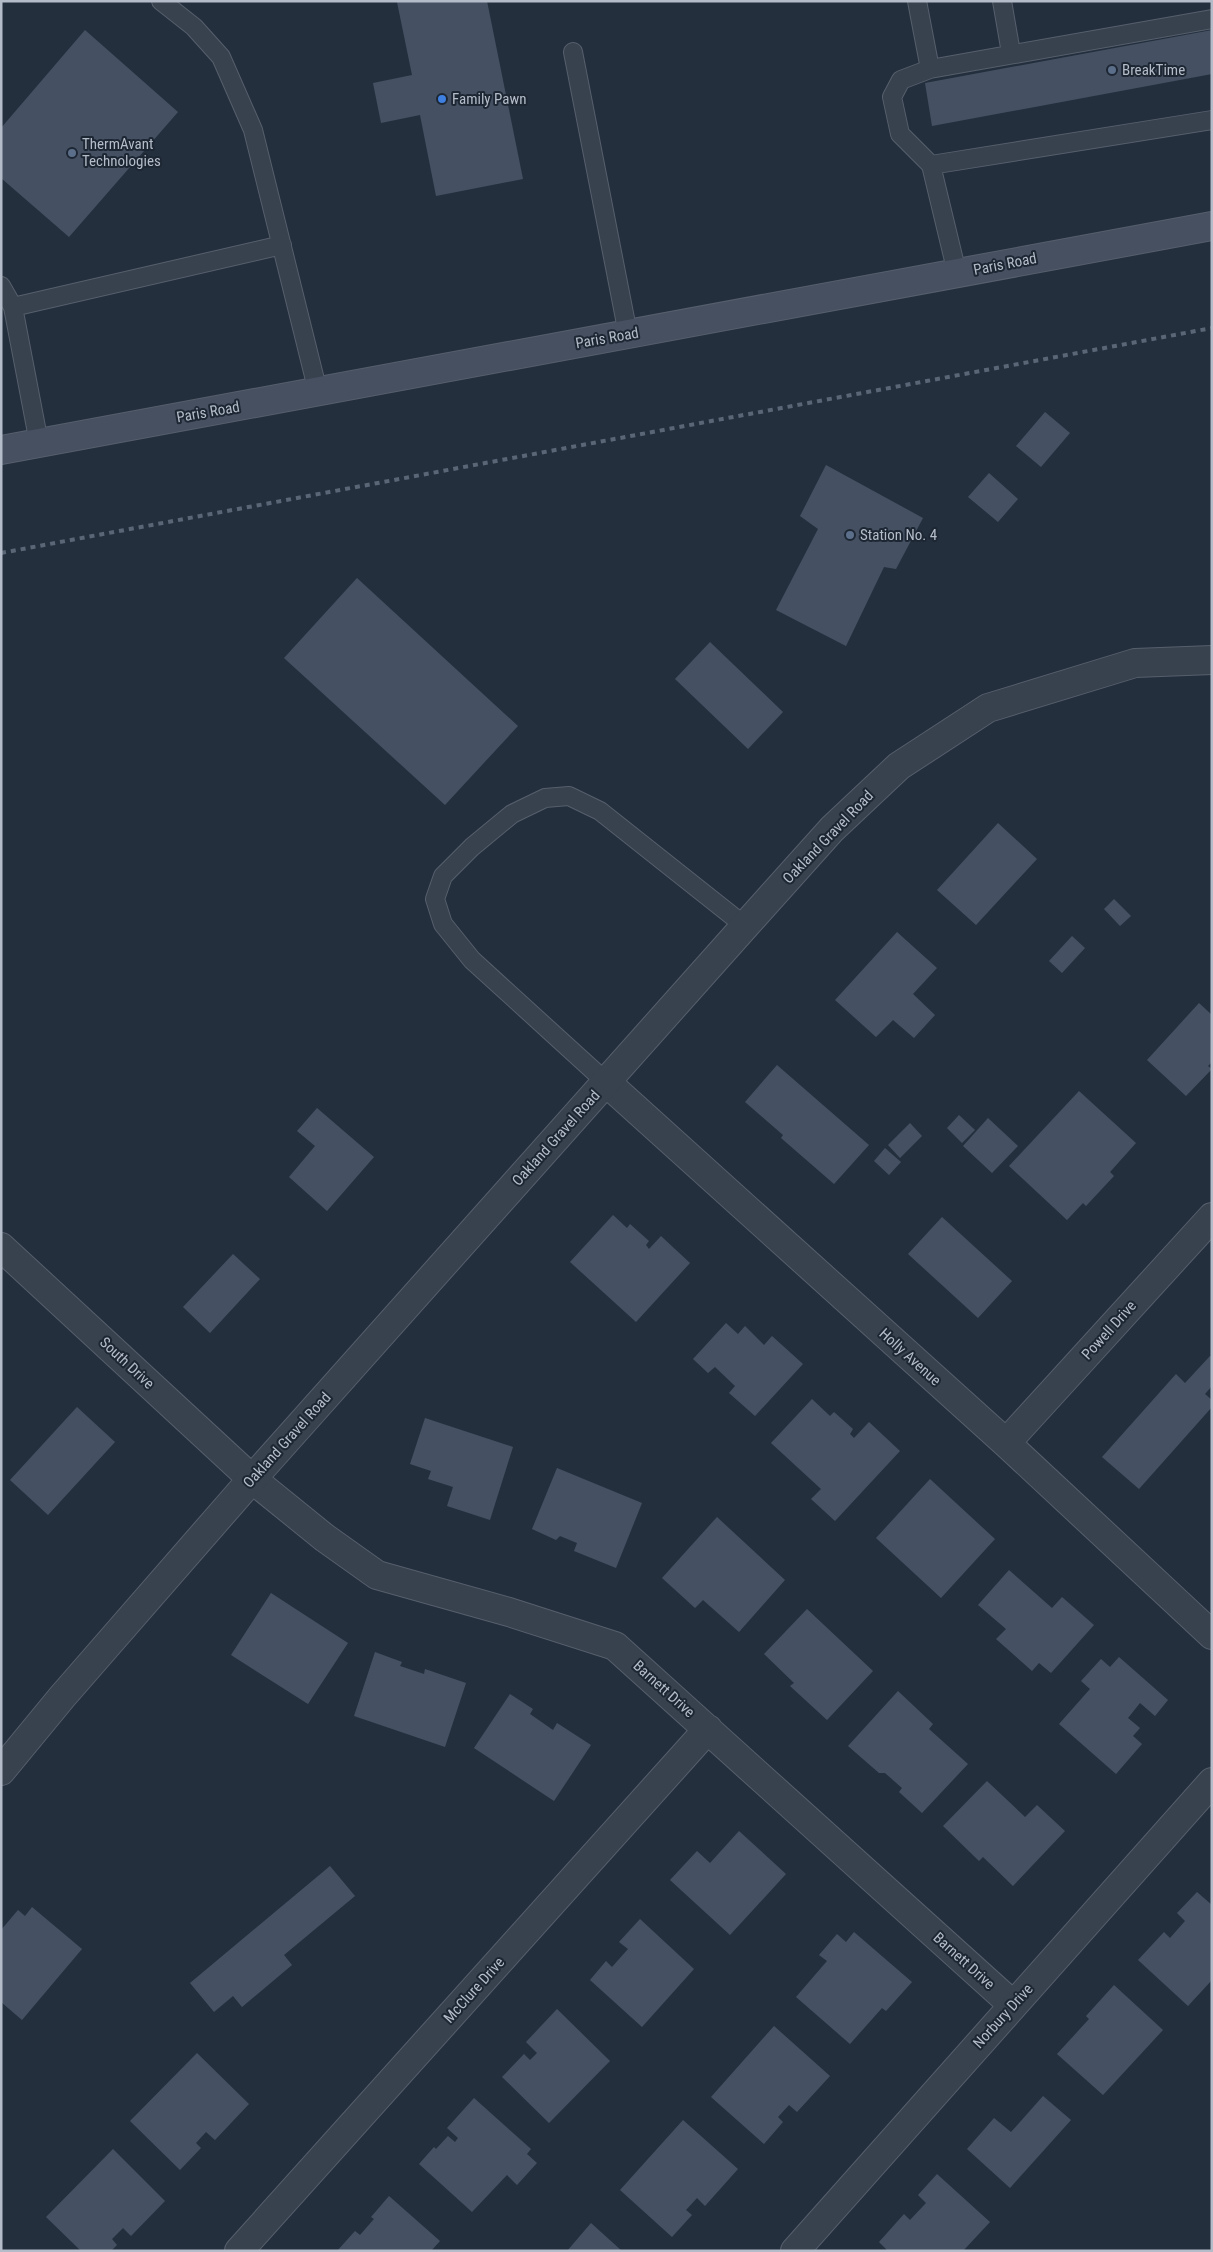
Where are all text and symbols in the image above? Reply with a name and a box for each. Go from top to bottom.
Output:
place label: BreakTime [1122,61,1185,79]
marker: BreakTime [1106,64,1118,76]
place label: Family Pawn [452,90,526,108]
marker: Family Pawn [436,93,448,105]
place label: ThermAvant Technologies [82,135,161,170]
marker: ThermAvant Technologies [66,147,78,159]
street label: Paris Road [972,249,1038,279]
street label: Paris Road [574,324,640,352]
street label: Paris Road [175,398,241,426]
place label: Station No. 4 [860,526,937,544]
marker: Station No. 4 [844,529,856,541]
street label: Oakland Gravel Road [779,787,877,887]
street label: Oakland Gravel Road [508,1087,604,1189]
street label: Powell Drive [1078,1297,1140,1363]
street label: Holly Avenue [876,1325,944,1389]
street label: South Drive [96,1333,158,1393]
street label: Oakland Gravel Road [239,1389,335,1491]
street label: Barnett Drive [630,1657,698,1721]
street label: Barnett Drive [930,1929,998,1993]
street label: McClure Drive [440,1953,508,2027]
street label: Norbury Drive [969,1980,1037,2052]

